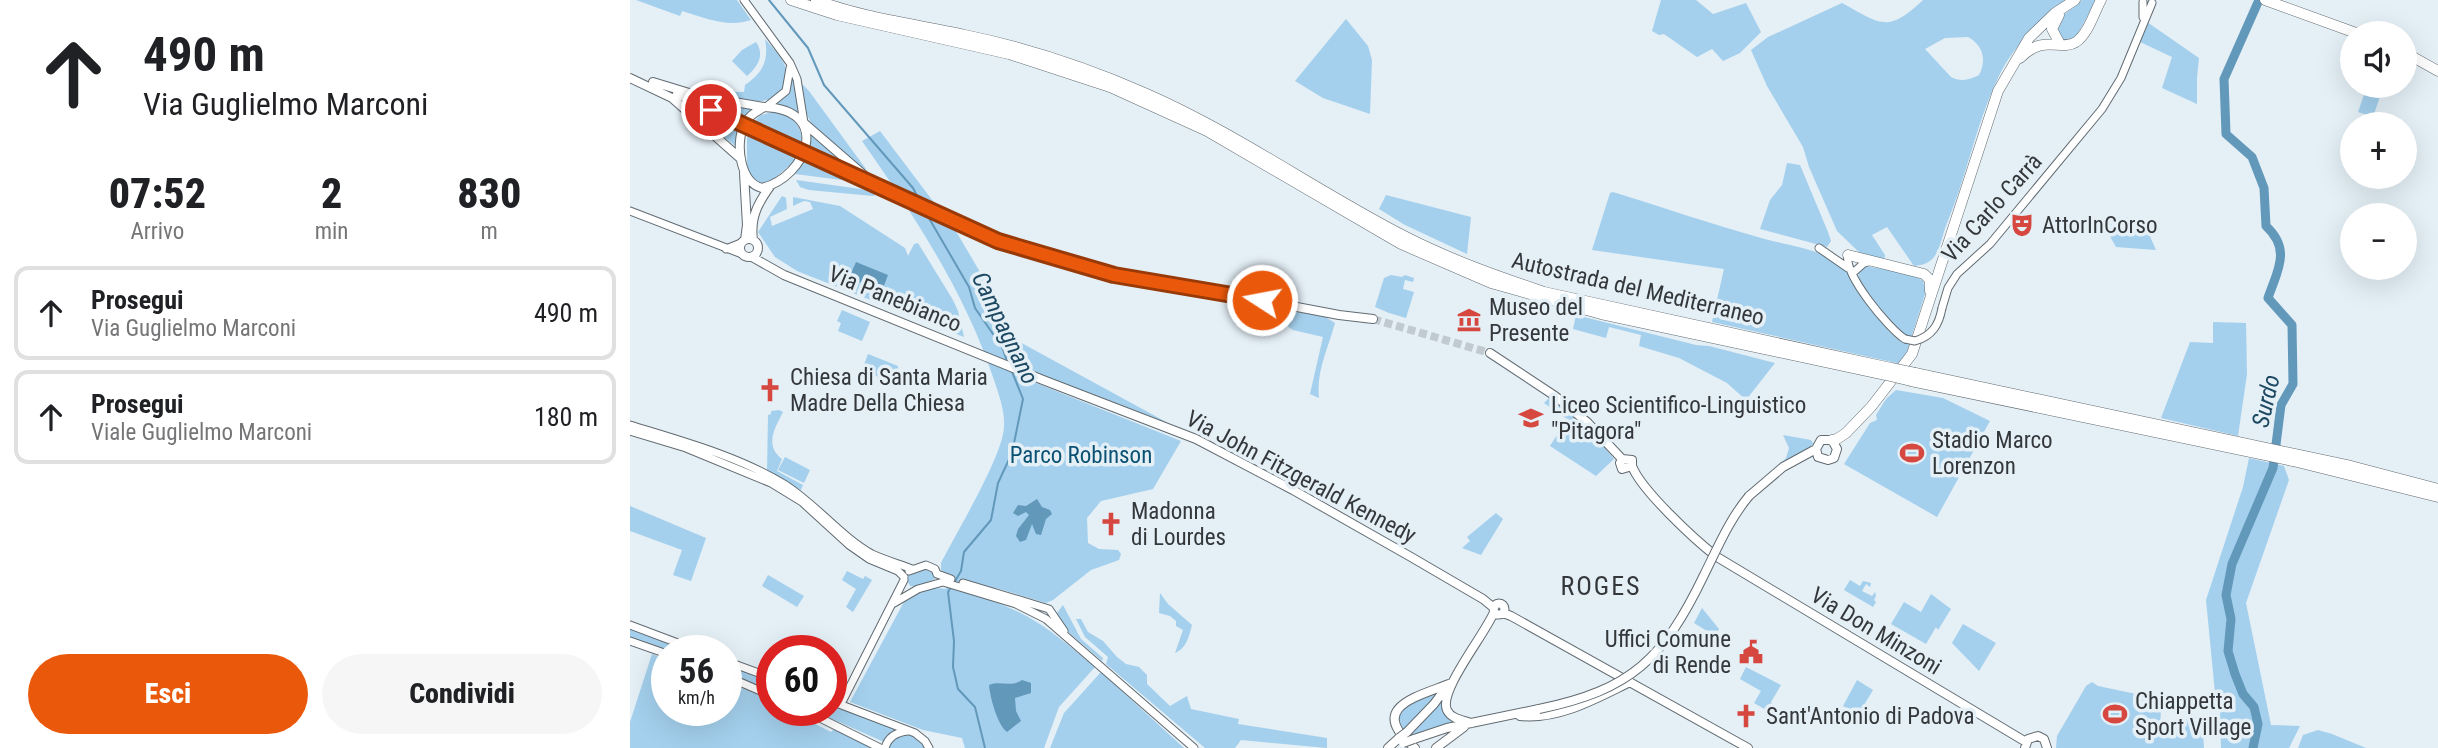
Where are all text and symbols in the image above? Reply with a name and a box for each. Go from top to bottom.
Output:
map controls [2340,21,2417,280]
button: sound [2340,21,2417,98]
text: 490 m [143,26,265,83]
icon: ahead [28,28,119,119]
pin [681,80,741,140]
text: Via Guglielmo Marconi [143,85,428,123]
icon: arrive [692,91,730,129]
button: + [2340,112,2417,189]
street label: Via Carlo Carrà [1936,148,2048,268]
text: 07:52 [109,169,206,218]
text: 2 [321,169,342,218]
text: 830 [457,169,521,218]
button: − [2340,203,2417,280]
theatre icon: AttorInCorso [2008,211,2036,239]
place label: AttorInCorso [2042,212,2158,239]
text: Arrivo [130,218,184,245]
text: min [315,218,348,245]
text: m [481,218,498,245]
street label: Autostrada del Mediterraneo [1509,247,1767,331]
street label: Via Panebianco [825,260,965,338]
position arrow [1225,263,1299,337]
water label: Campagnano [966,267,1044,389]
text: Prosegui [91,285,184,315]
icon: ahead [32,294,70,332]
place label: Museo del Presente [1489,294,1583,347]
text: 490 m [534,298,598,328]
museum icon: Museo del Presente [1455,306,1483,334]
text: Via Guglielmo Marconi [91,315,296,342]
place label: Chiesa di Santa Maria Madre Della Chiesa [790,364,988,417]
water label: Surdo [2246,372,2286,430]
church icon: Chiesa di Santa Maria Madre Della Chiesa [756,376,784,404]
text: Prosegui [91,389,184,419]
place label: Liceo Scientifico-Linguistico "Pitagora" [1551,392,1806,445]
icon: ahead [32,398,70,436]
text: 180 m [534,402,598,432]
school or university icon: Liceo Scientifico-Linguistico "Pitagora" [1517,404,1545,432]
street label: Via John Fitzgerald Kennedy [1181,405,1421,549]
text: Viale Guglielmo Marconi [91,419,312,446]
place label: Stadio Marco Lorenzon [1932,427,2053,480]
sports icon: Stadio Marco Lorenzon [1898,439,1926,467]
park label: Parco Robinson [1010,442,1152,469]
place label: Madonna di Lourdes [1131,498,1226,551]
church icon: Madonna di Lourdes [1097,510,1125,538]
district label: ROGES [1560,571,1642,601]
street label: Via Don Minzoni [1806,582,1946,680]
place label: Uffici Comune di Rende [1605,626,1731,679]
speed limit sign: 60 [756,635,847,726]
public building icon: Uffici Comune di Rende [1737,638,1765,666]
text: 56 [679,651,714,692]
button: Esci [28,654,308,734]
button: Condividi [322,654,602,734]
text: km/h [678,687,715,708]
place label: Chiappetta Sport Village [2135,688,2251,741]
sports icon: Chiappetta Sport Village [2101,700,2129,728]
church icon: Sant'Antonio di Padova [1732,702,1760,730]
place label: Sant'Antonio di Padova [1766,703,1974,730]

